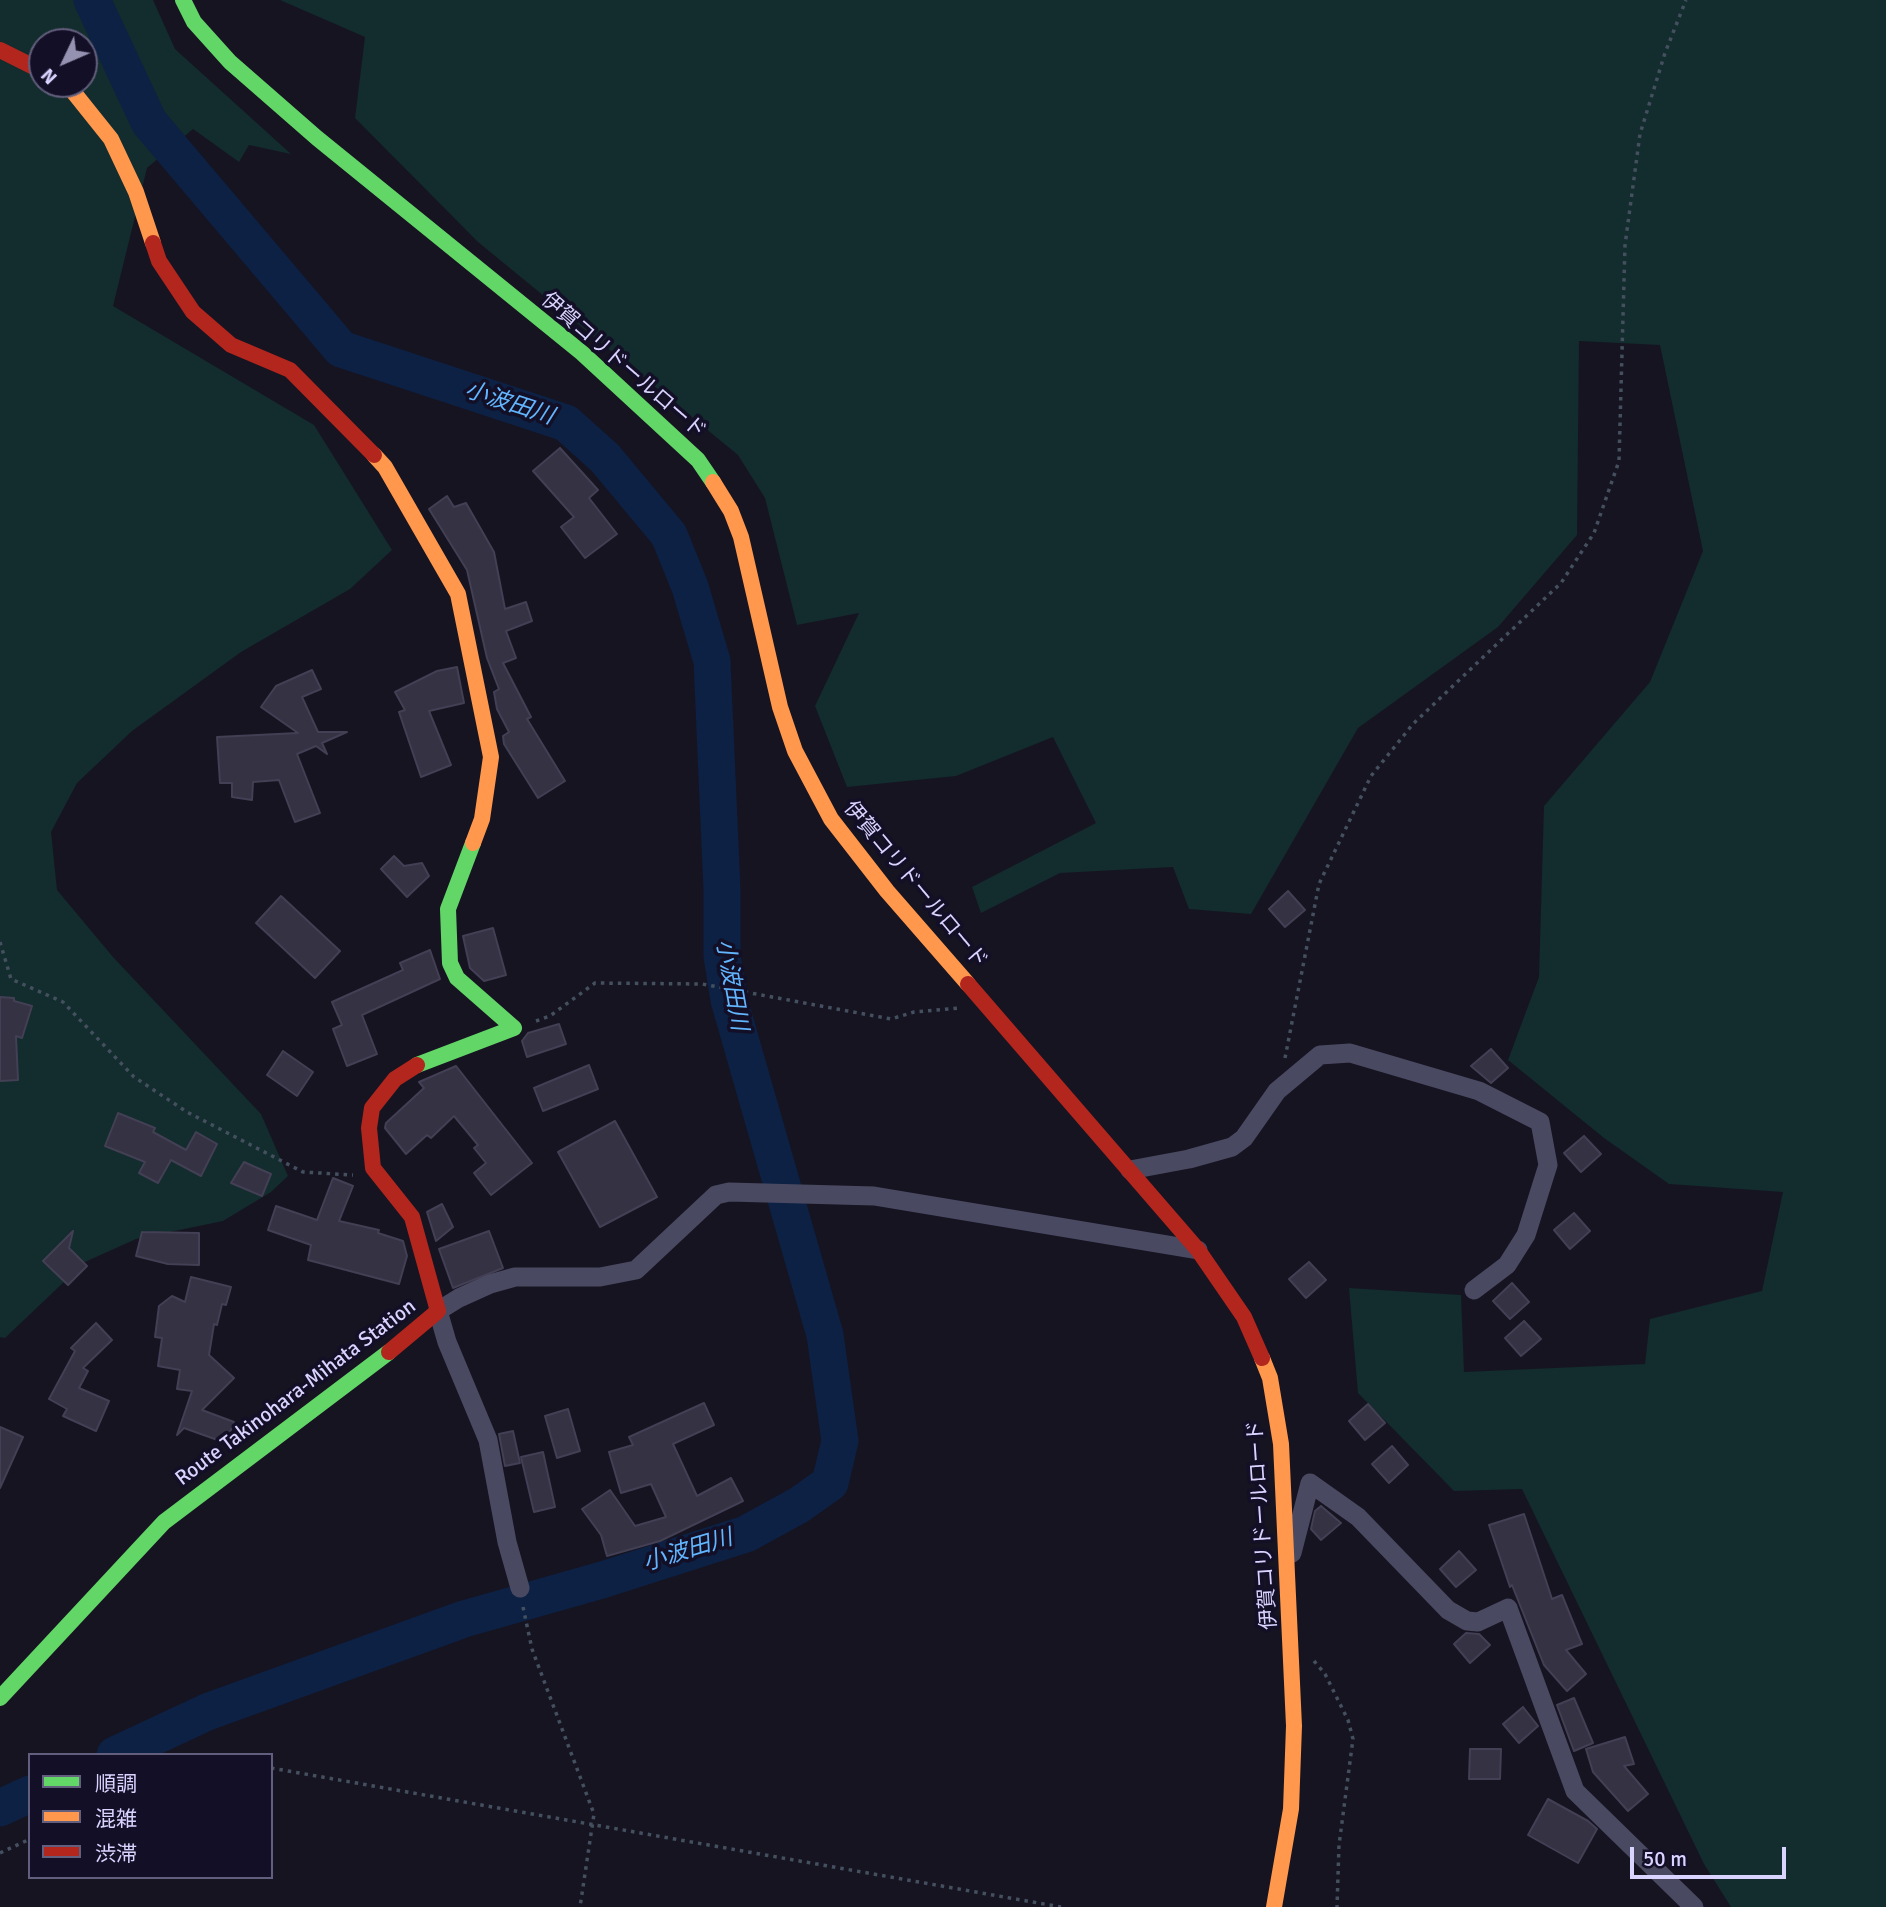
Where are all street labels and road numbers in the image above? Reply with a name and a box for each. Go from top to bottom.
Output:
street label: 伊賀コリドールロード [535,288,711,444]
street label: 伊賀コリドールロード [838,796,992,974]
street label: Route Takinohara-Mihata Station [171,1294,421,1492]
street label: 伊賀コリドールロード [1243,1419,1283,1631]

